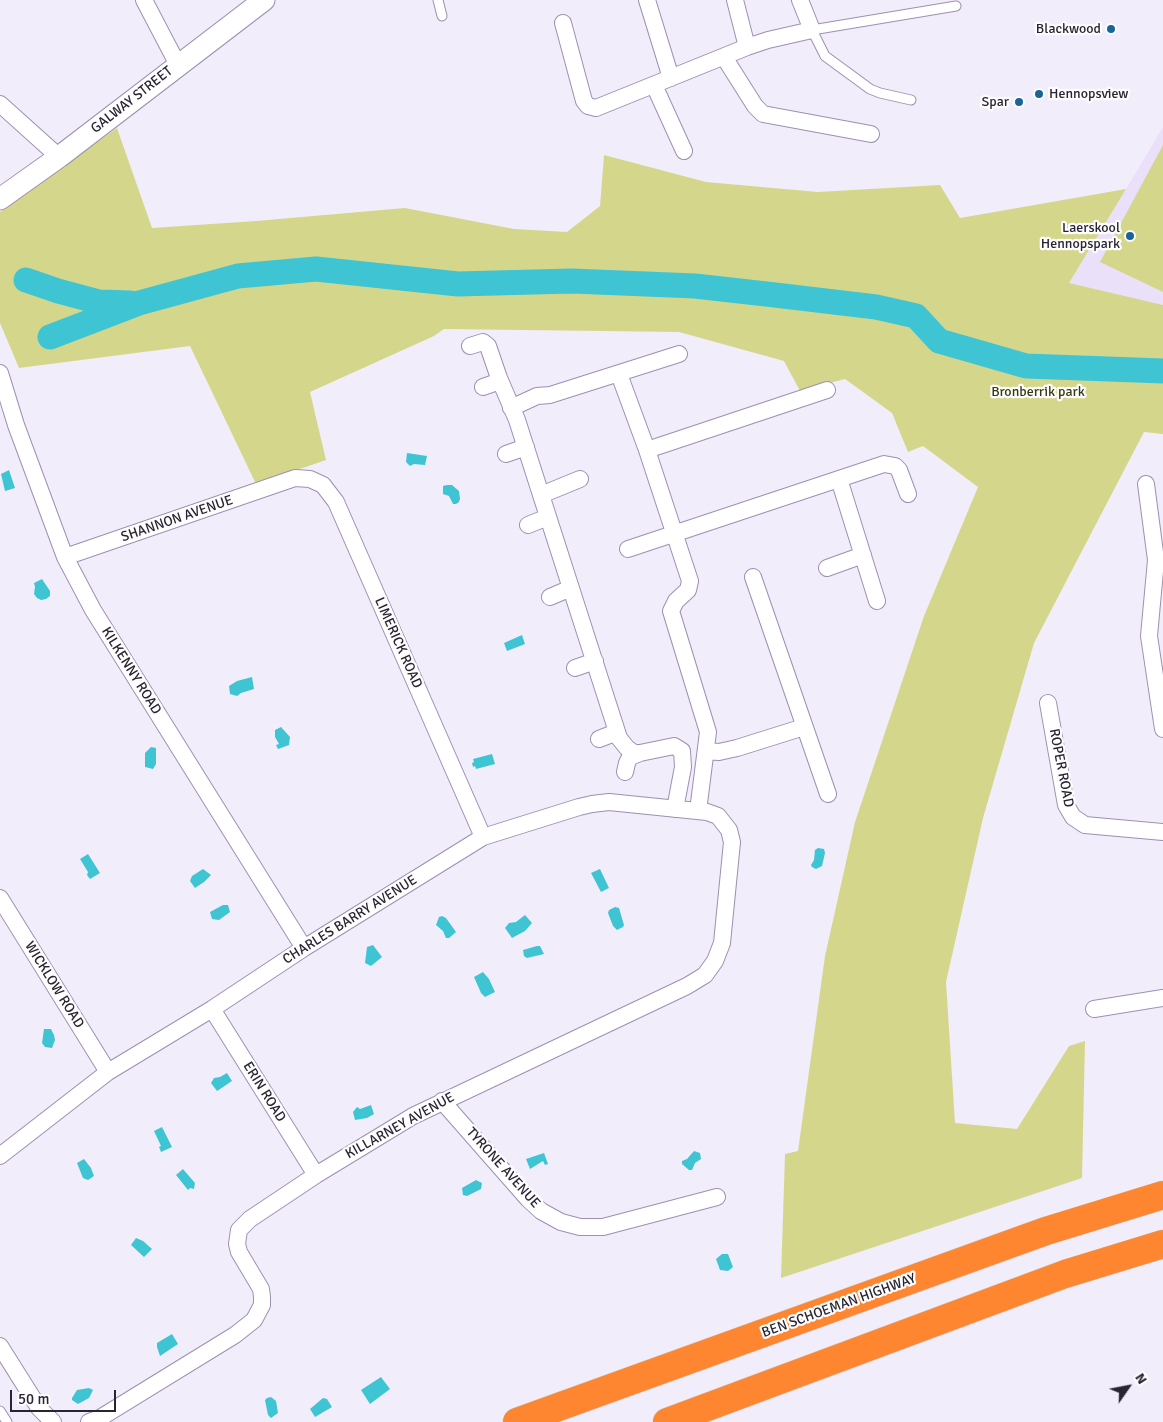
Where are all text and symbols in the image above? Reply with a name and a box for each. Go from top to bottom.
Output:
place label: Blackwood [1036,21,1101,37]
marker: Blackwood [1105,23,1117,35]
street label: GALWAY STREET [88,63,176,137]
place label: Hennopsview [1049,86,1128,102]
marker: Hennopsview [1033,88,1045,100]
place label: Spar [982,94,1009,110]
marker: Spar [1013,96,1025,108]
place label: Laerskool Hennopspark [1041,220,1120,252]
marker: Laerskool Hennopspark [1124,230,1136,242]
park label: Bronberrik park [991,384,1085,400]
street label: SHANNON AVENUE [119,492,235,546]
street label: LIMERICK ROAD [370,595,426,691]
street label: KILKENNY ROAD [97,624,165,718]
street label: ROPER ROAD [1045,727,1077,809]
street label: CHARLES BARRY AVENUE [280,872,420,968]
street label: WICKLOW ROAD [21,939,87,1031]
street label: ERIN ROAD [239,1059,289,1125]
street label: KILLARNEY AVENUE [343,1089,457,1163]
street label: TYRONE AVENUE [462,1124,544,1212]
street label: BEN SCHOEMAN HIGHWAY [760,1270,918,1342]
north arrow [1103,1362,1153,1412]
text: N [1131,1370,1151,1387]
scale bar [12,1380,119,1412]
text: 50 m [18,1390,49,1408]

